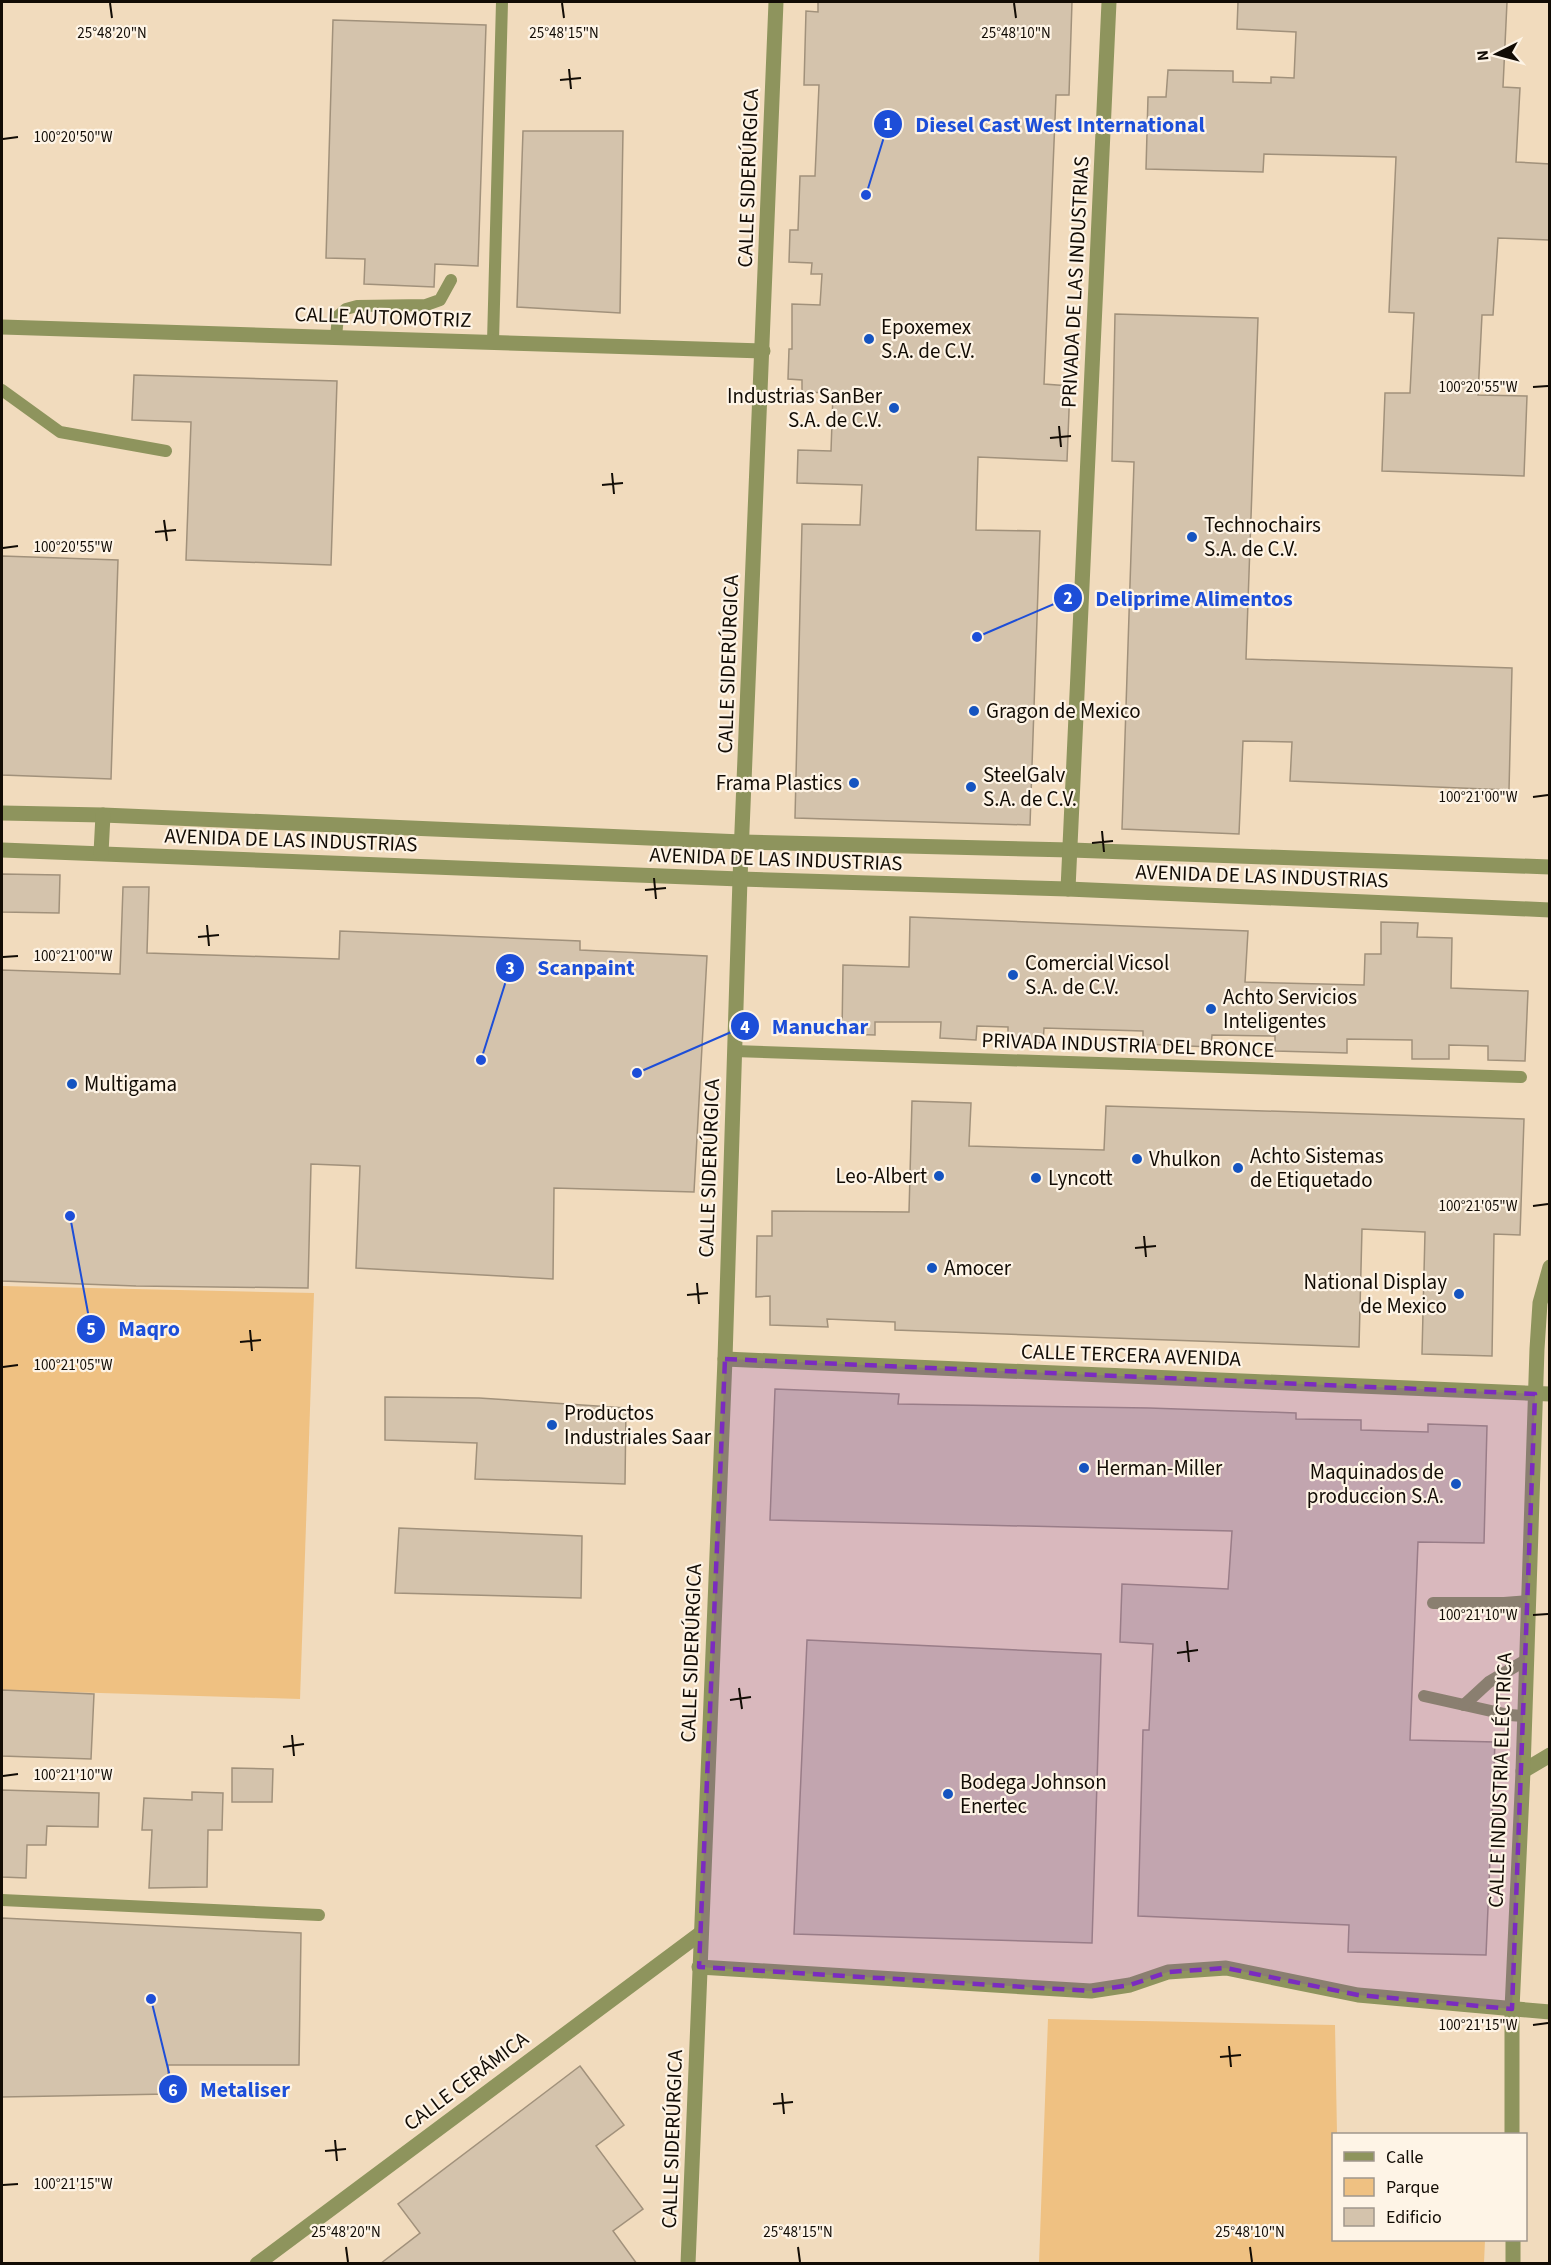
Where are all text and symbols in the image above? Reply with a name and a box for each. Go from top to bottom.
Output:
text: 25°48'20"N [77,23,147,44]
text: 25°48'15"N [529,23,599,44]
text: 25°48'10"N [981,23,1051,44]
north arrow [1467,24,1527,84]
text: N [1472,49,1495,62]
street label: CALLE SIDERÚRGICA [730,87,766,268]
callout: Diesel Cast West International [873,104,1217,144]
text: Diesel Cast West International [915,109,1205,141]
text: 1 [883,112,893,137]
text: 100°20'50"W [33,127,113,148]
street label: PRIVADA DE LAS INDUSTRIAS [1053,155,1097,409]
street label: CALLE AUTOMOTRIZ [294,299,472,335]
place label: Epoxemex S.A. de C.V. [881,312,975,366]
marker: Epoxemex S.A. de C.V. [862,332,876,346]
text: 100°20'55"W [1438,377,1518,398]
place label: Industrias SanBer S.A. de C.V. [727,381,883,435]
marker: Industrias SanBer S.A. de C.V. [887,401,901,415]
place label: Technochairs S.A. de C.V. [1204,510,1321,564]
marker: Technochairs S.A. de C.V. [1185,530,1199,544]
text: 100°20'55"W [33,537,113,558]
street label: CALLE SIDERÚRGICA [710,573,746,754]
callout: Deliprime Alimentos [1053,578,1305,618]
text: Deliprime Alimentos [1095,583,1293,615]
text: 2 [1063,586,1073,611]
place label: Gragon de Mexico [986,696,1141,726]
marker: Gragon de Mexico [967,704,981,718]
place label: SteelGalv S.A. de C.V. [983,760,1077,814]
place label: Frama Plastics [716,768,842,798]
marker: Frama Plastics [847,776,861,790]
marker: SteelGalv S.A. de C.V. [964,780,978,794]
text: 100°21'00"W [1438,787,1518,808]
street label: AVENIDA DE LAS INDUSTRIAS [164,821,418,859]
street label: AVENIDA DE LAS INDUSTRIAS [649,840,903,878]
street label: AVENIDA DE LAS INDUSTRIAS [1135,857,1389,895]
text: 100°21'00"W [33,946,113,967]
callout: Scanpaint [495,948,647,988]
place label: Comercial Vicsol S.A. de C.V. [1025,948,1169,1002]
text: Scanpaint [537,952,635,984]
text: 3 [505,956,515,981]
marker: Comercial Vicsol S.A. de C.V. [1006,968,1020,982]
place label: Achto Servicios Inteligentes [1223,982,1357,1036]
marker: Achto Servicios Inteligentes [1204,1002,1218,1016]
callout: Manuchar [730,1006,881,1046]
text: Manuchar [772,1011,869,1043]
text: 4 [740,1015,750,1040]
street label: PRIVADA INDUSTRIA DEL BRONCE [981,1025,1275,1065]
place label: Multigama [84,1069,177,1099]
marker: Multigama [65,1077,79,1091]
street label: CALLE SIDERÚRGICA [691,1077,727,1258]
place label: Achto Sistemas de Etiquetado [1250,1141,1384,1195]
place label: Vhulkon [1149,1144,1221,1174]
marker: Vhulkon [1130,1152,1144,1166]
place label: Leo-Albert [835,1161,927,1191]
marker: Achto Sistemas de Etiquetado [1231,1161,1245,1175]
place label: Lyncott [1048,1163,1113,1193]
marker: Leo-Albert [932,1169,946,1183]
marker: Lyncott [1029,1171,1043,1185]
text: 100°21'05"W [1438,1196,1518,1217]
place label: Amocer [944,1253,1012,1283]
marker: Amocer [925,1261,939,1275]
place label: National Display de Mexico [1304,1267,1447,1321]
marker: National Display de Mexico [1452,1287,1466,1301]
callout: Maqro [76,1309,192,1349]
text: Maqro [118,1313,180,1345]
text: 5 [86,1317,96,1342]
street label: CALLE TERCERA AVENIDA [1020,1336,1242,1374]
text: 100°21'05"W [33,1355,113,1376]
place label: Productos Industriales Saar [564,1398,712,1452]
marker: Productos Industriales Saar [545,1418,559,1432]
place label: Herman-Miller [1096,1453,1223,1483]
place label: Maquinados de produccion S.A. [1307,1457,1444,1511]
marker: Herman-Miller [1077,1461,1091,1475]
marker: Maquinados de produccion S.A. [1449,1477,1463,1491]
street label: CALLE SIDERÚRGICA [673,1562,709,1743]
text: 100°21'10"W [1438,1605,1518,1626]
street label: CALLE INDUSTRIA ELÉCTRICA [1481,1651,1519,1908]
text: 100°21'10"W [33,1765,113,1786]
place label: Bodega Johnson Enertec [960,1767,1107,1821]
marker: Bodega Johnson Enertec [941,1787,955,1801]
text: 100°21'15"W [1438,2015,1518,2036]
street label: CALLE CERÁMICA [397,2024,535,2138]
street label: CALLE SIDERÚRGICA [654,2048,690,2229]
callout: Metaliser [158,2069,302,2109]
text: Metaliser [200,2074,290,2106]
text: 6 [168,2078,178,2103]
legend [1332,2133,1527,2241]
text: Calle [1386,2145,1424,2170]
text: 100°21'15"W [33,2174,113,2195]
text: Parque [1386,2175,1439,2200]
text: Edificio [1386,2205,1442,2230]
text: 25°48'20"N [311,2222,381,2243]
text: 25°48'15"N [763,2222,833,2243]
text: 25°48'10"N [1215,2222,1285,2243]

